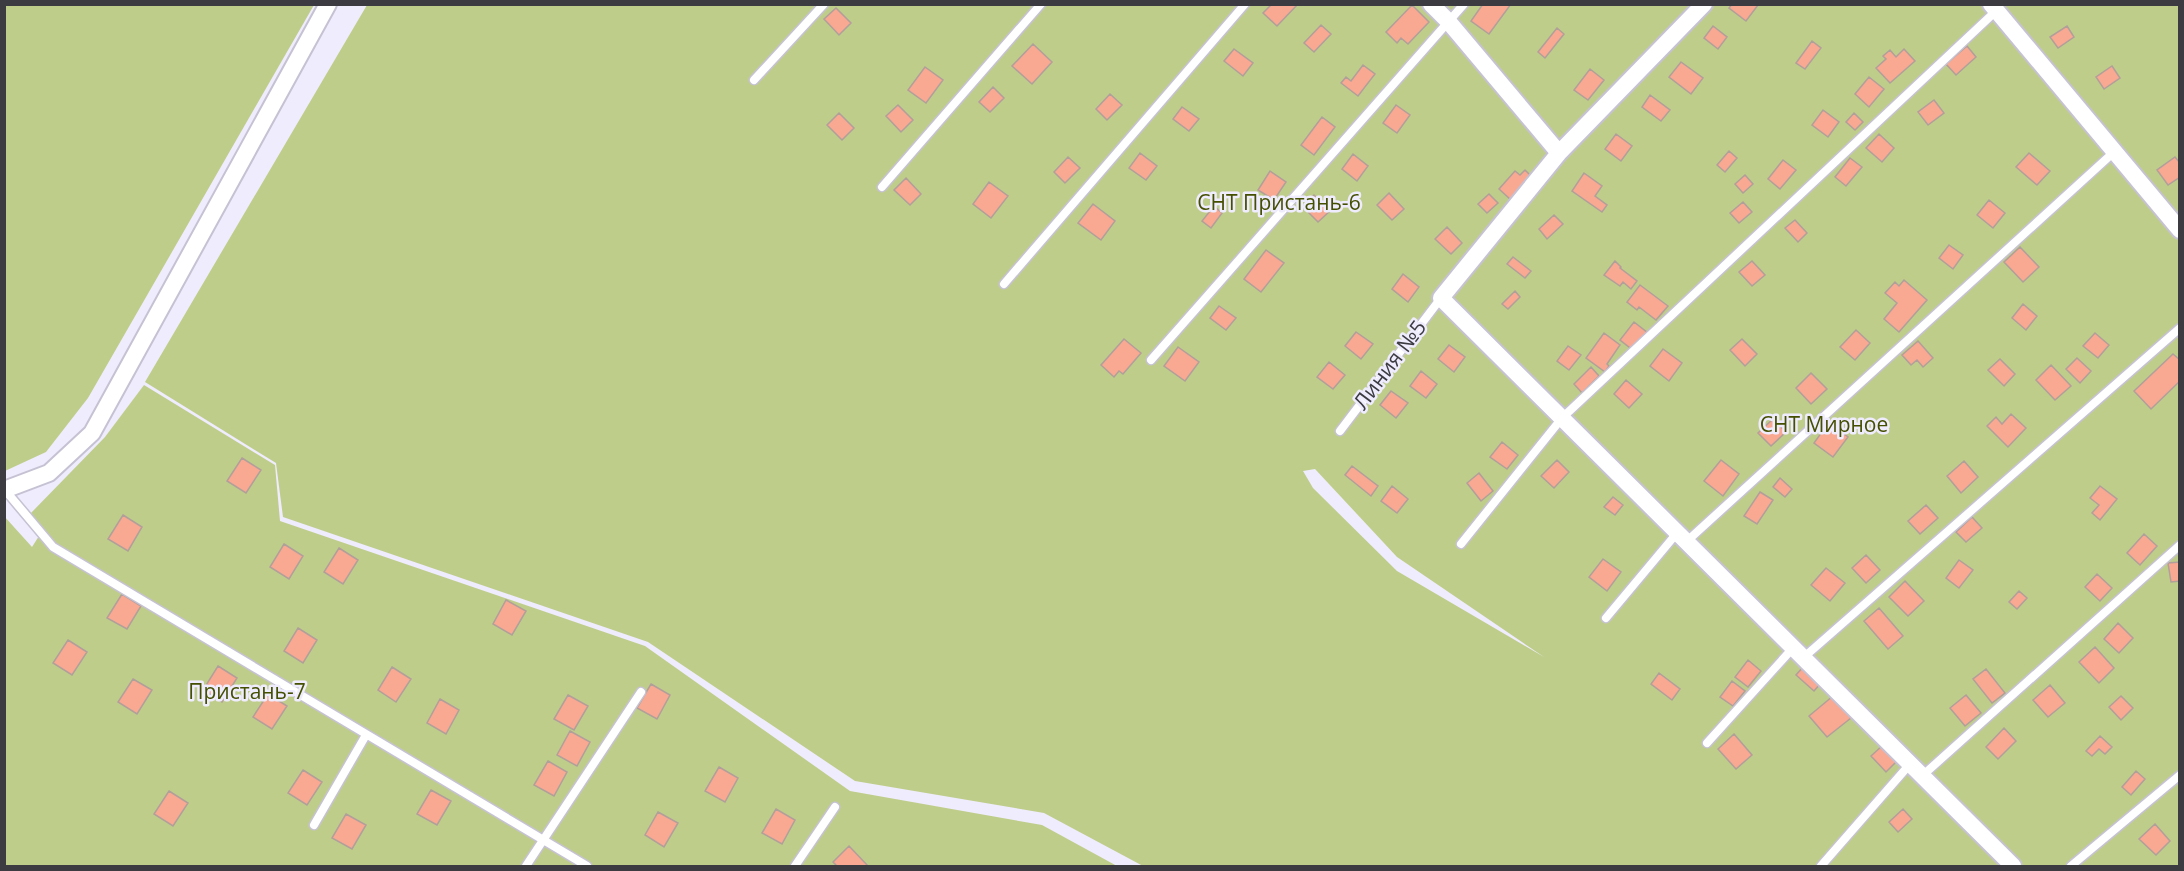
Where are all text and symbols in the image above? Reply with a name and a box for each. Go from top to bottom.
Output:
park label: СНТ Пристань-6 [1197,188,1361,216]
street label: Линия №5 [1346,314,1432,415]
park label: СНТ Мирное [1760,410,1888,438]
park label: Пристань-7 [188,677,306,705]

